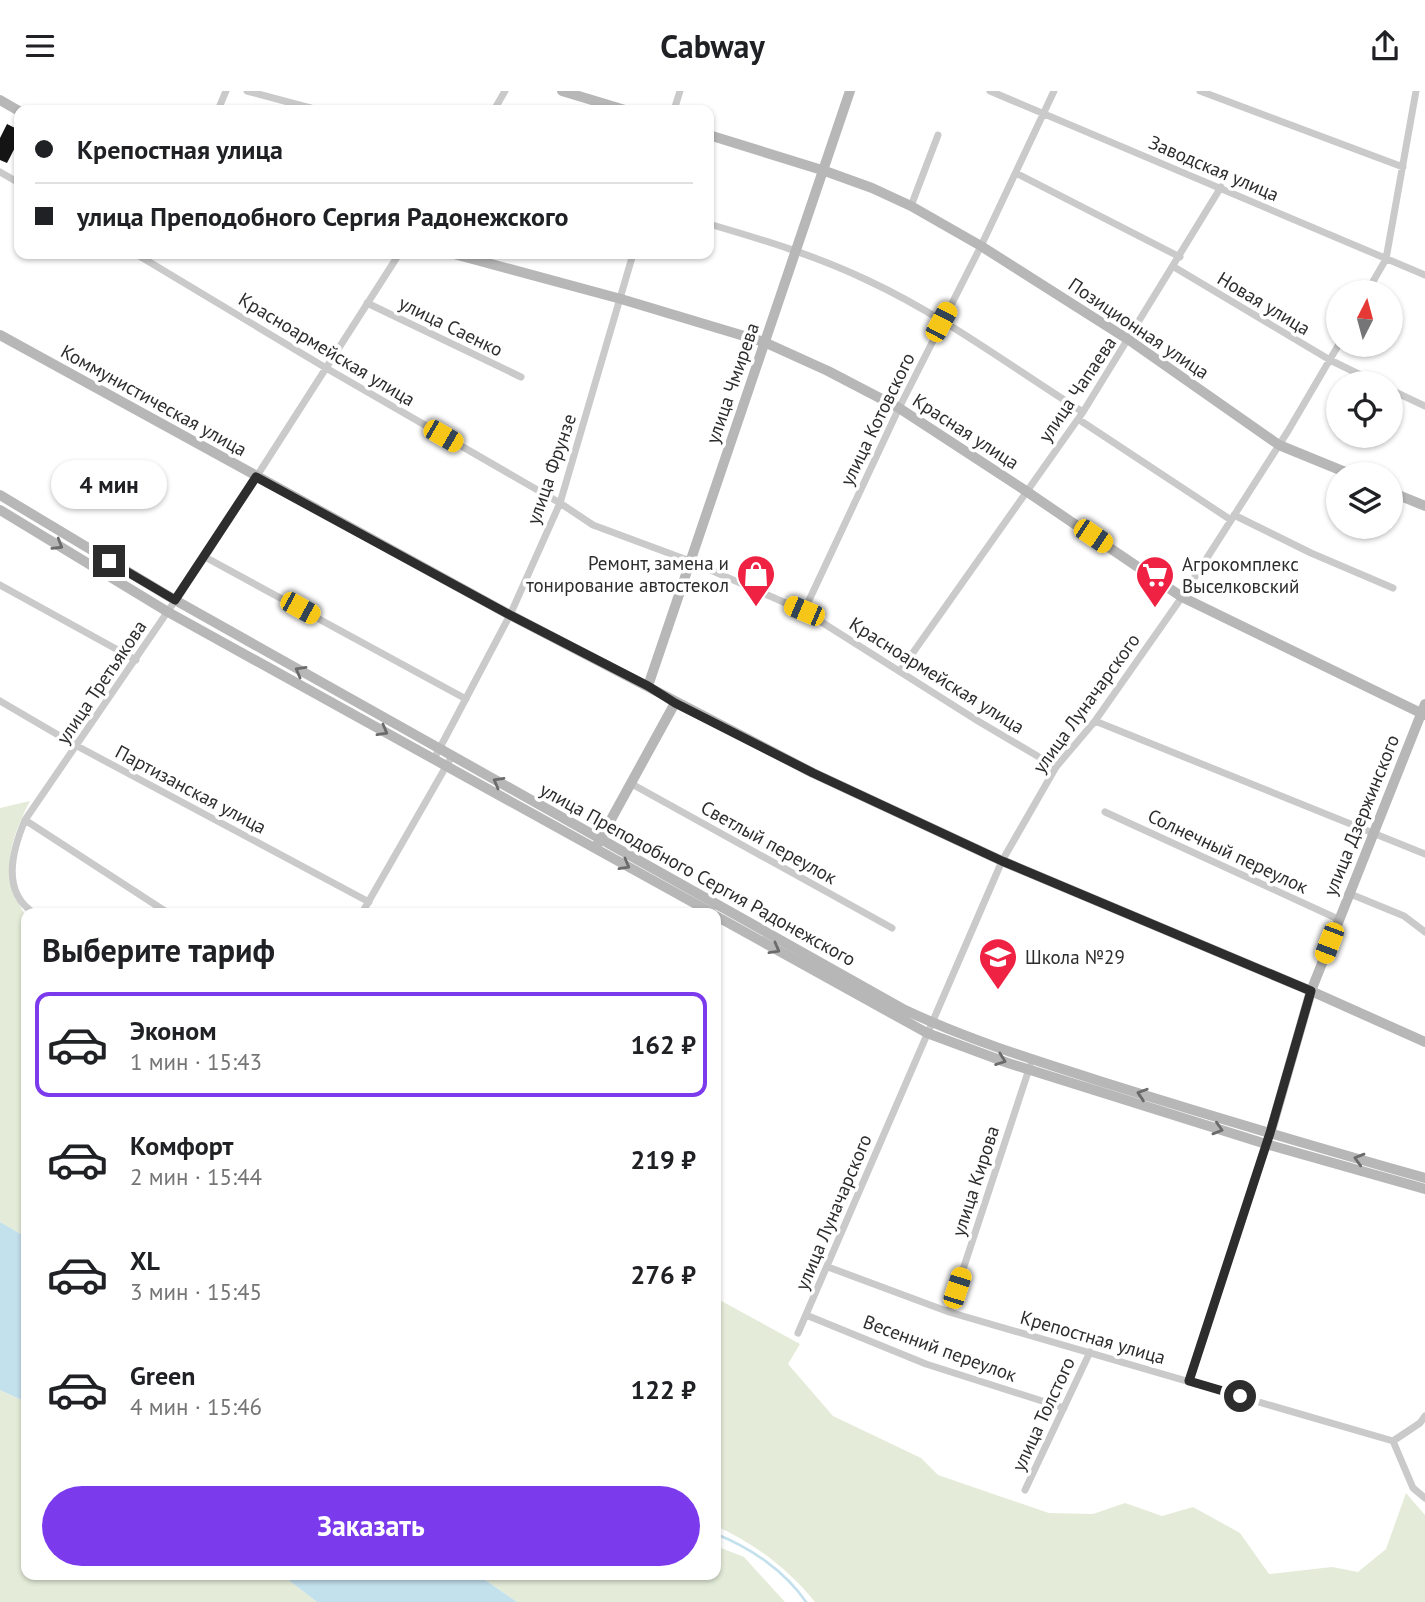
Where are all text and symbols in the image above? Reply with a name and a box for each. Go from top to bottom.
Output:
text: Cabway [660,25,765,67]
icon: menu [21,27,59,65]
icon: share [1366,27,1404,65]
street label: Заводская улица [1145,130,1283,206]
text: Крепостная улица [77,133,283,166]
text: улица Преподобного Сергия Радонежского [77,200,569,233]
street label: Новая улица [1213,266,1315,340]
street label: Позиционная улица [1064,272,1214,384]
north arrow [1326,280,1404,357]
map controls [1326,280,1403,539]
street label: Красноармейская улица [234,287,420,411]
street label: улица Саенко [395,291,507,361]
car [922,299,961,345]
street label: улица Чмирева [700,319,764,447]
street label: улица Чапаева [1033,332,1121,446]
street label: Коммунистическая улица [57,339,251,461]
street label: улица Котовского [834,349,920,489]
button: locate [1326,371,1403,448]
street label: Красная улица [908,388,1024,474]
street label: улица Фрунзе [521,411,581,527]
car [420,416,467,456]
callout: 4 мин [51,459,167,509]
button: layers [1326,462,1403,539]
text: 4 мин [79,470,139,499]
car [1070,516,1117,556]
one-way arrow [51,537,64,550]
route end [93,545,125,577]
place label: Ремонт, замена и тонирование автостекол [526,551,729,597]
place label: Агрокомплекс Выселковский [1182,552,1300,598]
shop icon: Ремонт, замена и тонирование автостекол [735,553,777,608]
supermarket icon: Агрокомплекс Выселковский [1134,554,1176,609]
car [277,589,324,627]
car [781,593,828,629]
street label: Красноармейская улица [845,611,1029,739]
street label: улица Третьякова [51,615,151,749]
street label: улица Луначарского [1027,628,1145,778]
one-way arrow [295,666,307,679]
one-way arrow [376,723,389,736]
street label: улица Дзержинского [1318,731,1404,899]
street label: Партизанская улица [111,739,271,839]
one-way arrow [493,777,506,790]
street label: улица Преподобного Сергия Радонежского [536,777,860,971]
street label: Светлый переулок [697,795,841,889]
street label: Солнечный переулок [1144,803,1312,899]
one-way arrow [618,857,630,870]
car [1312,920,1347,966]
text: Выберите тариф [42,929,275,971]
school or university icon: Школа №29 [977,936,1019,991]
one-way arrow [768,941,781,954]
place label: Школа №29 [1025,945,1125,969]
icon: car [46,1013,109,1076]
text: Эконом [130,1014,217,1047]
text: 162 ₽ [630,1028,696,1061]
text: 1 мин · 15:43 [130,1047,262,1076]
one-way arrow [994,1052,1006,1066]
one-way arrow [1136,1088,1148,1102]
one-way arrow [1211,1120,1223,1135]
street label: улица Кирова [946,1123,1004,1239]
icon: car [46,1128,109,1191]
text: Комфорт [130,1129,233,1162]
street label: улица Луначарского [789,1130,877,1294]
text: 219 ₽ [630,1143,696,1176]
one-way arrow [1354,1153,1366,1168]
text: 2 мин · 15:44 [130,1162,262,1191]
icon: car [46,1243,109,1306]
text: XL [130,1244,160,1277]
text: 276 ₽ [630,1258,696,1291]
car [941,1265,974,1311]
text: 3 мин · 15:45 [130,1277,262,1306]
street label: Крепостная улица [1018,1305,1168,1369]
street label: Весенний переулок [860,1309,1020,1387]
street label: улица Толстого [1006,1353,1080,1475]
icon: car [46,1358,109,1421]
text: Green [130,1359,195,1392]
text: 122 ₽ [630,1373,696,1406]
route start [1224,1380,1256,1412]
text: 4 мин · 15:46 [130,1392,262,1421]
button: Заказать [42,1486,700,1566]

